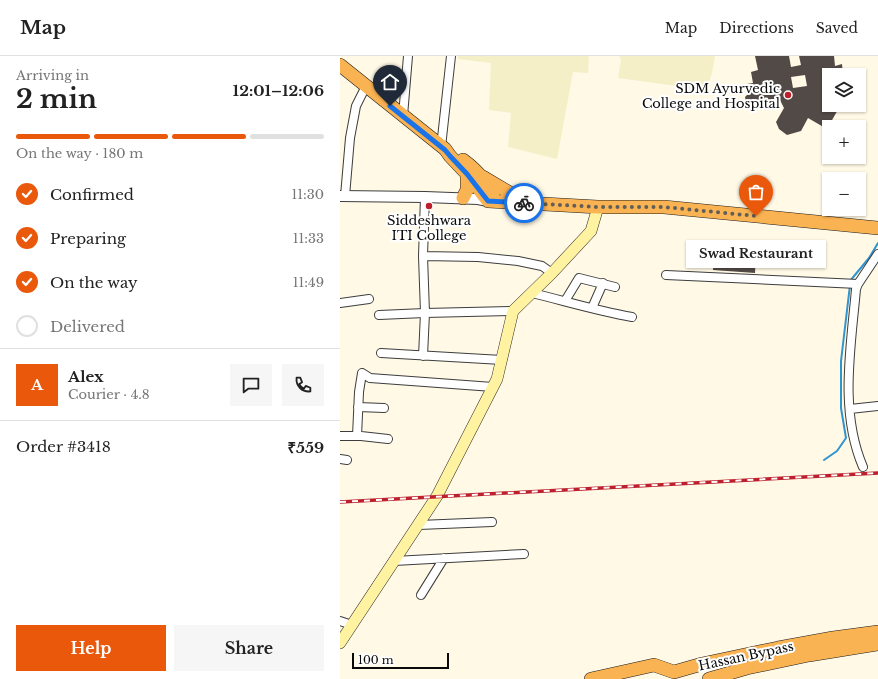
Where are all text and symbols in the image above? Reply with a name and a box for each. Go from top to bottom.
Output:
text: Map [20,16,66,39]
text: Map [665,19,697,37]
text: Directions [719,19,794,37]
text: Saved [816,19,858,37]
pin [373,65,407,106]
text: Arriving in [16,67,89,84]
map controls [822,68,866,216]
button: layers [822,68,866,112]
icon: home [379,71,401,93]
place label: SDM Ayurvedic College and Hospital [642,80,780,112]
text: 12:01–12:06 [233,81,324,100]
text: 2 min [16,83,97,115]
marker: SDM Ayurvedic College and Hospital [783,90,793,100]
button: + [822,120,866,164]
text: On the way · 180 m [16,145,143,162]
button: − [822,172,866,216]
pin [739,175,773,216]
icon: bag [745,181,767,203]
icon: check [16,183,38,205]
courier [504,183,544,223]
text: Confirmed [50,185,134,204]
text: 11:30 [291,186,324,203]
icon: bike [513,192,535,214]
marker: Siddeshwara ITI College [424,201,434,211]
place label: Siddeshwara ITI College [387,212,472,244]
icon: check [16,227,38,249]
text: Preparing [50,229,126,248]
text: 11:33 [293,230,324,247]
callout: Swad Restaurant [686,240,826,268]
text: Swad Restaurant [699,245,813,262]
icon: check [16,271,38,293]
text: On the way [50,273,138,292]
text: 11:49 [293,274,324,291]
text: Delivered [50,317,125,336]
button: chat [230,364,272,406]
button: phone [282,364,324,406]
text: Alex [68,367,104,386]
text: A [31,375,43,394]
text: Courier · 4.8 [68,386,150,403]
text: Order #3418 [16,437,111,456]
text: ₹559 [287,438,324,457]
button: Help [16,625,166,671]
button: Share [174,625,324,671]
street label: Hassan Bypass [697,638,795,674]
scale bar [352,651,449,670]
text: 100 m [358,653,394,667]

